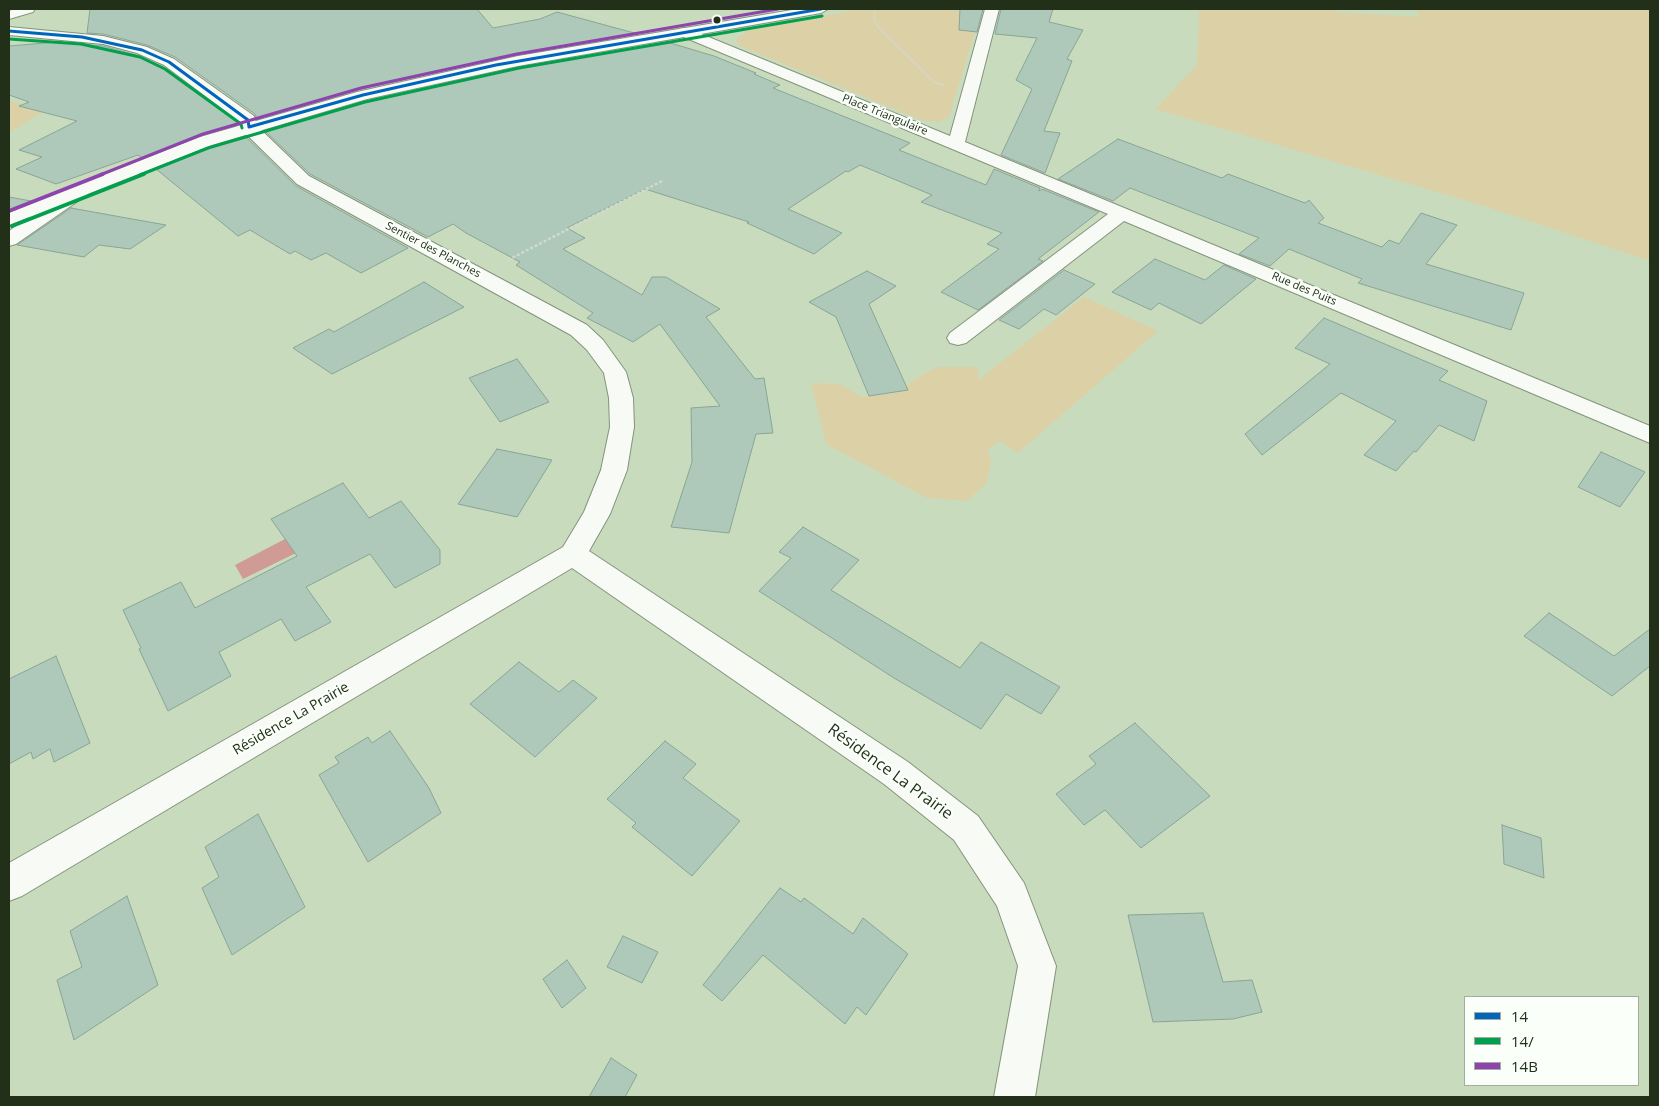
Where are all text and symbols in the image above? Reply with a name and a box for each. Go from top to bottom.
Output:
unlabelled marker [712,15,722,25]
street label: Place Triangulaire [840,92,930,138]
street label: Sentier des Planches [383,219,483,281]
street label: Rue des Puits [1270,269,1338,309]
street label: Résidence La Prairie [230,679,352,759]
street label: Résidence La Prairie [824,720,956,824]
legend [1464,996,1639,1086]
text: 14 [1511,1006,1528,1026]
text: 14/ [1511,1031,1534,1051]
text: 14B [1511,1056,1538,1076]

